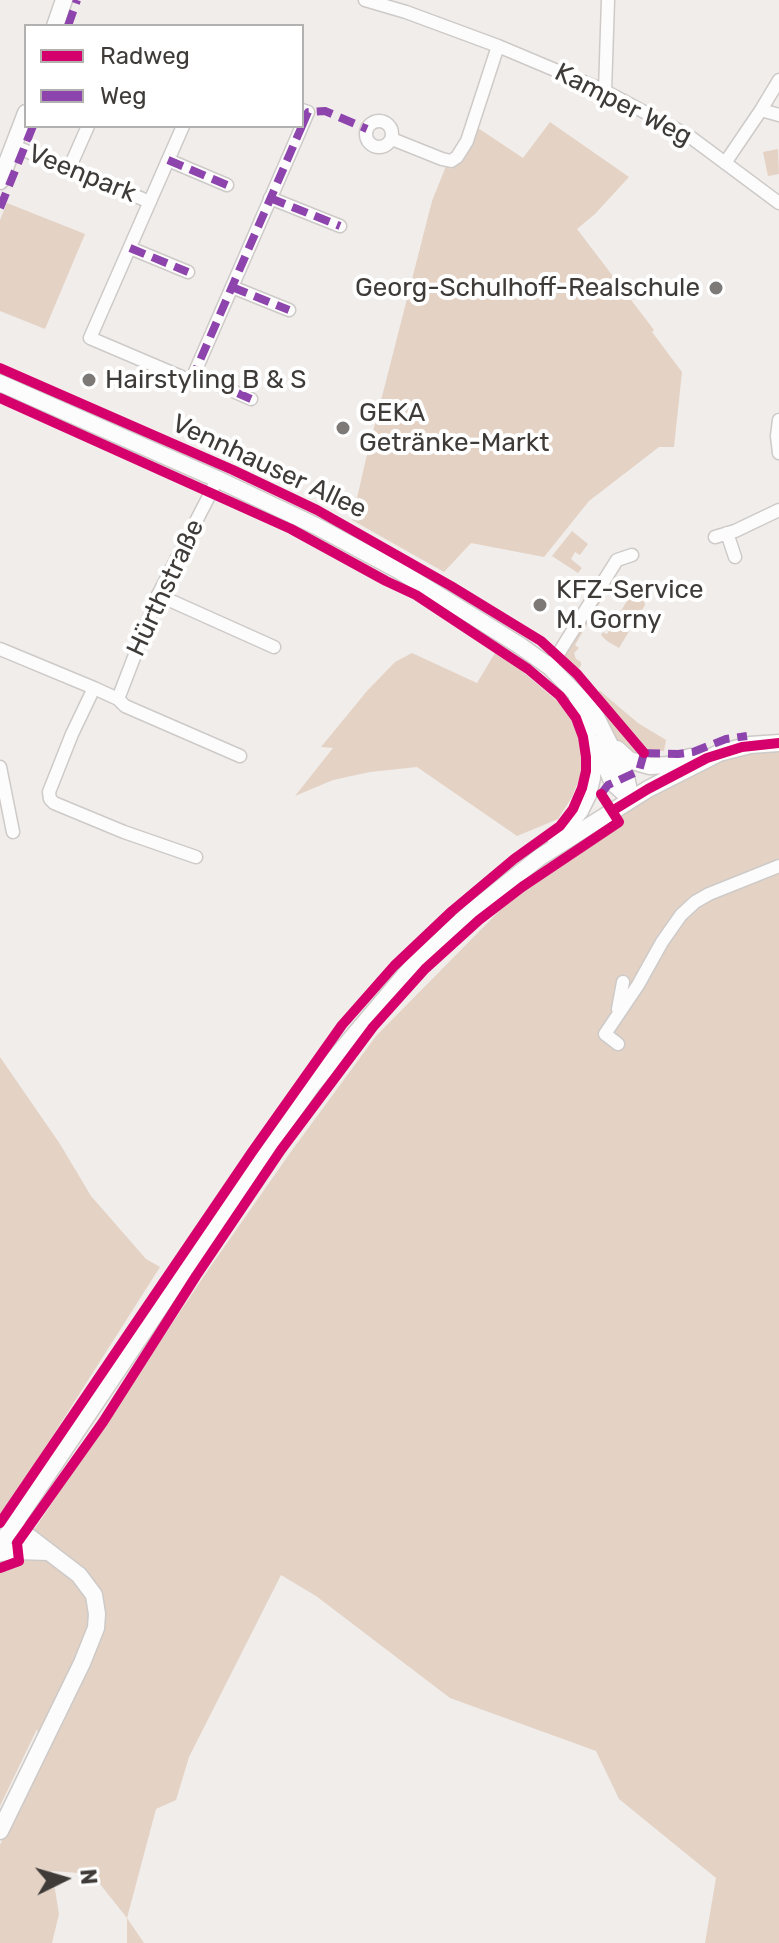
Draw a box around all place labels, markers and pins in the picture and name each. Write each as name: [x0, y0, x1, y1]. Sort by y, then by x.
place label: Georg-Schulhoff-Realschule: [355, 272, 700, 304]
marker: Georg-Schulhoff-Realschule: [707, 279, 725, 297]
place label: Hairstyling B & S: [105, 364, 306, 396]
marker: Hairstyling B & S: [80, 371, 98, 389]
place label: GEKA Getränke-Markt: [359, 397, 549, 458]
marker: GEKA Getränke-Markt: [334, 419, 352, 437]
place label: KFZ-Service M. Gorny: [556, 574, 704, 636]
marker: KFZ-Service M. Gorny: [531, 596, 549, 614]

